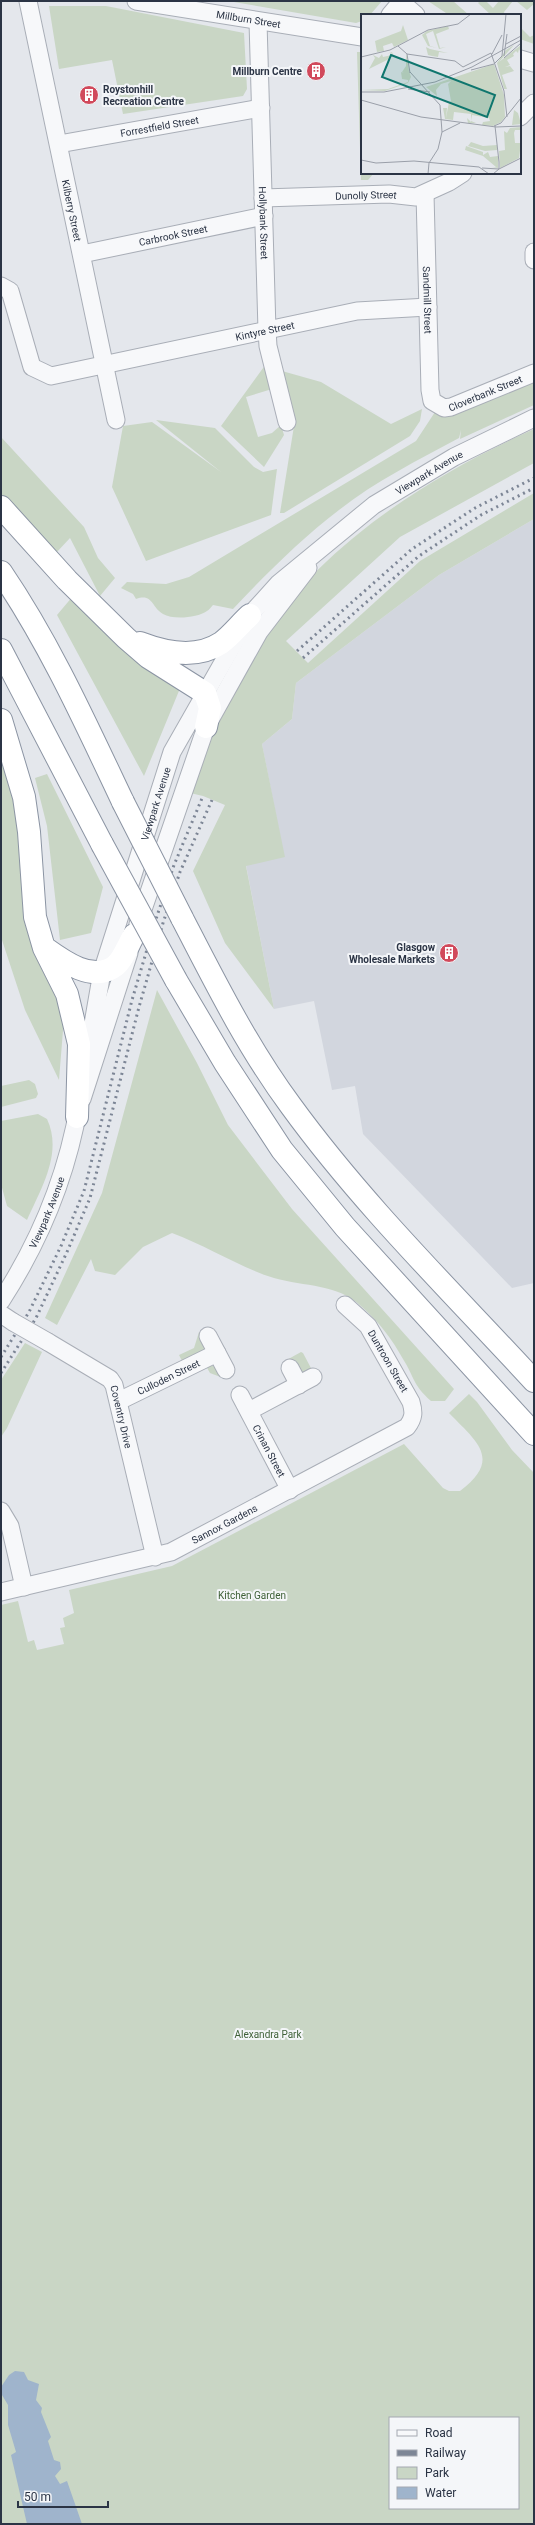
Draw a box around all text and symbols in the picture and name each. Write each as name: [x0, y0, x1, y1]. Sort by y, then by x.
street label: Millburn Street: [216, 8, 282, 29]
inset map: [361, 14, 521, 174]
building icon: Millburn Centre: [305, 60, 327, 82]
place label: Millburn Centre: [232, 66, 303, 77]
building icon: Roystonhill Recreation Centre: [78, 84, 100, 106]
place label: Roystonhill Recreation Centre: [103, 84, 185, 107]
street label: Forrestfield Street: [119, 114, 199, 138]
street label: Kilberry Street: [60, 179, 84, 242]
street label: Hollybank Street: [257, 186, 270, 260]
street label: Dunolly Street: [335, 188, 397, 201]
street label: Carbrook Street: [138, 222, 208, 247]
street label: Sandmill Street: [421, 266, 434, 334]
street label: Kintyre Street: [234, 319, 295, 342]
street label: Cloverbank Street: [447, 373, 524, 413]
street label: Viewpark Avenue: [393, 448, 464, 496]
street label: Viewpark Avenue: [139, 766, 172, 842]
place label: Glasgow Wholesale Markets: [349, 942, 436, 965]
building icon: Glasgow Wholesale Markets: [438, 942, 460, 964]
street label: Viewpark Avenue: [27, 1175, 66, 1250]
street label: Duntroon Street: [366, 1328, 410, 1394]
street label: Culloden Street: [135, 1357, 201, 1397]
street label: Coventry Drive: [109, 1384, 134, 1449]
street label: Crinan Street: [251, 1423, 288, 1479]
street label: Sannox Gardens: [190, 1502, 259, 1546]
park label: Kitchen Garden: [218, 1590, 286, 1601]
park label: Alexandra Park: [234, 2029, 302, 2040]
legend: [389, 2417, 519, 2509]
text: Road: [425, 2426, 453, 2440]
text: Railway: [425, 2446, 466, 2460]
text: Park: [425, 2466, 450, 2480]
scale bar: [18, 2483, 108, 2509]
text: Water: [425, 2486, 456, 2500]
text: 50 m: [24, 2490, 51, 2504]

